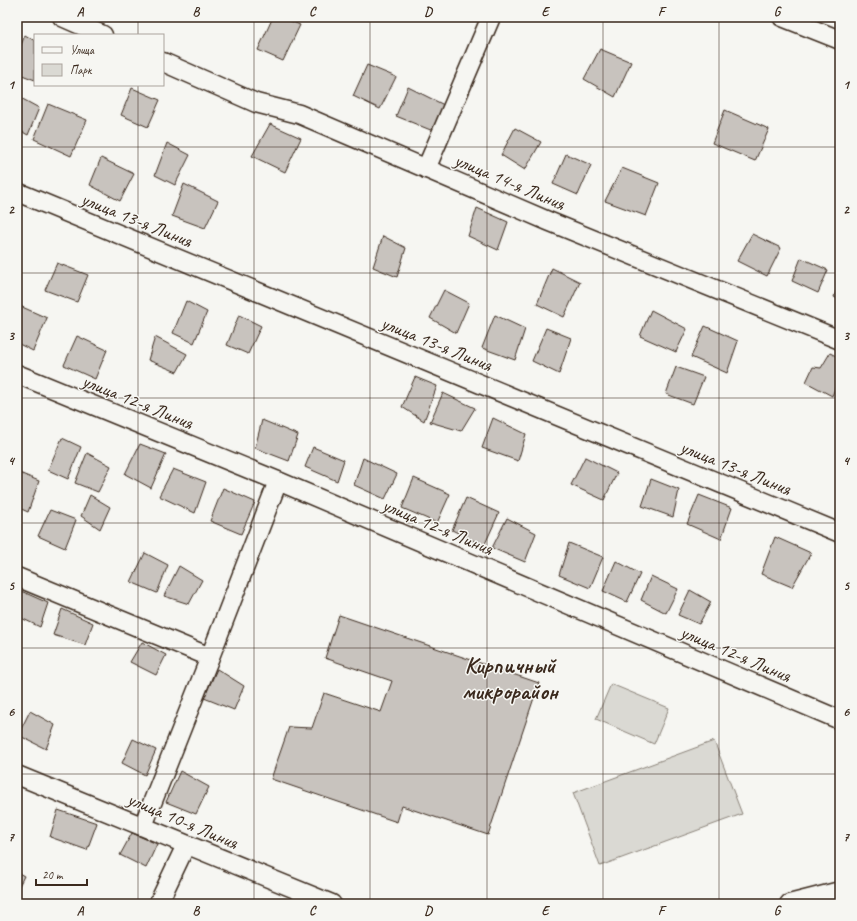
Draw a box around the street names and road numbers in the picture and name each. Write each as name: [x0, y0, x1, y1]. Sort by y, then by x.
street label: улица 14-я Линия: [450, 148, 569, 216]
street label: улица 13-я Линия: [77, 186, 197, 253]
street label: улица 13-я Линия: [377, 310, 497, 377]
street label: улица 12-я Линия: [78, 368, 198, 435]
street label: улица 13-я Линия: [676, 434, 796, 501]
street label: улица 12-я Линия: [378, 493, 497, 561]
street label: улица 12-я Линия: [676, 620, 795, 688]
street label: улица 10-я Линия: [123, 787, 242, 855]

